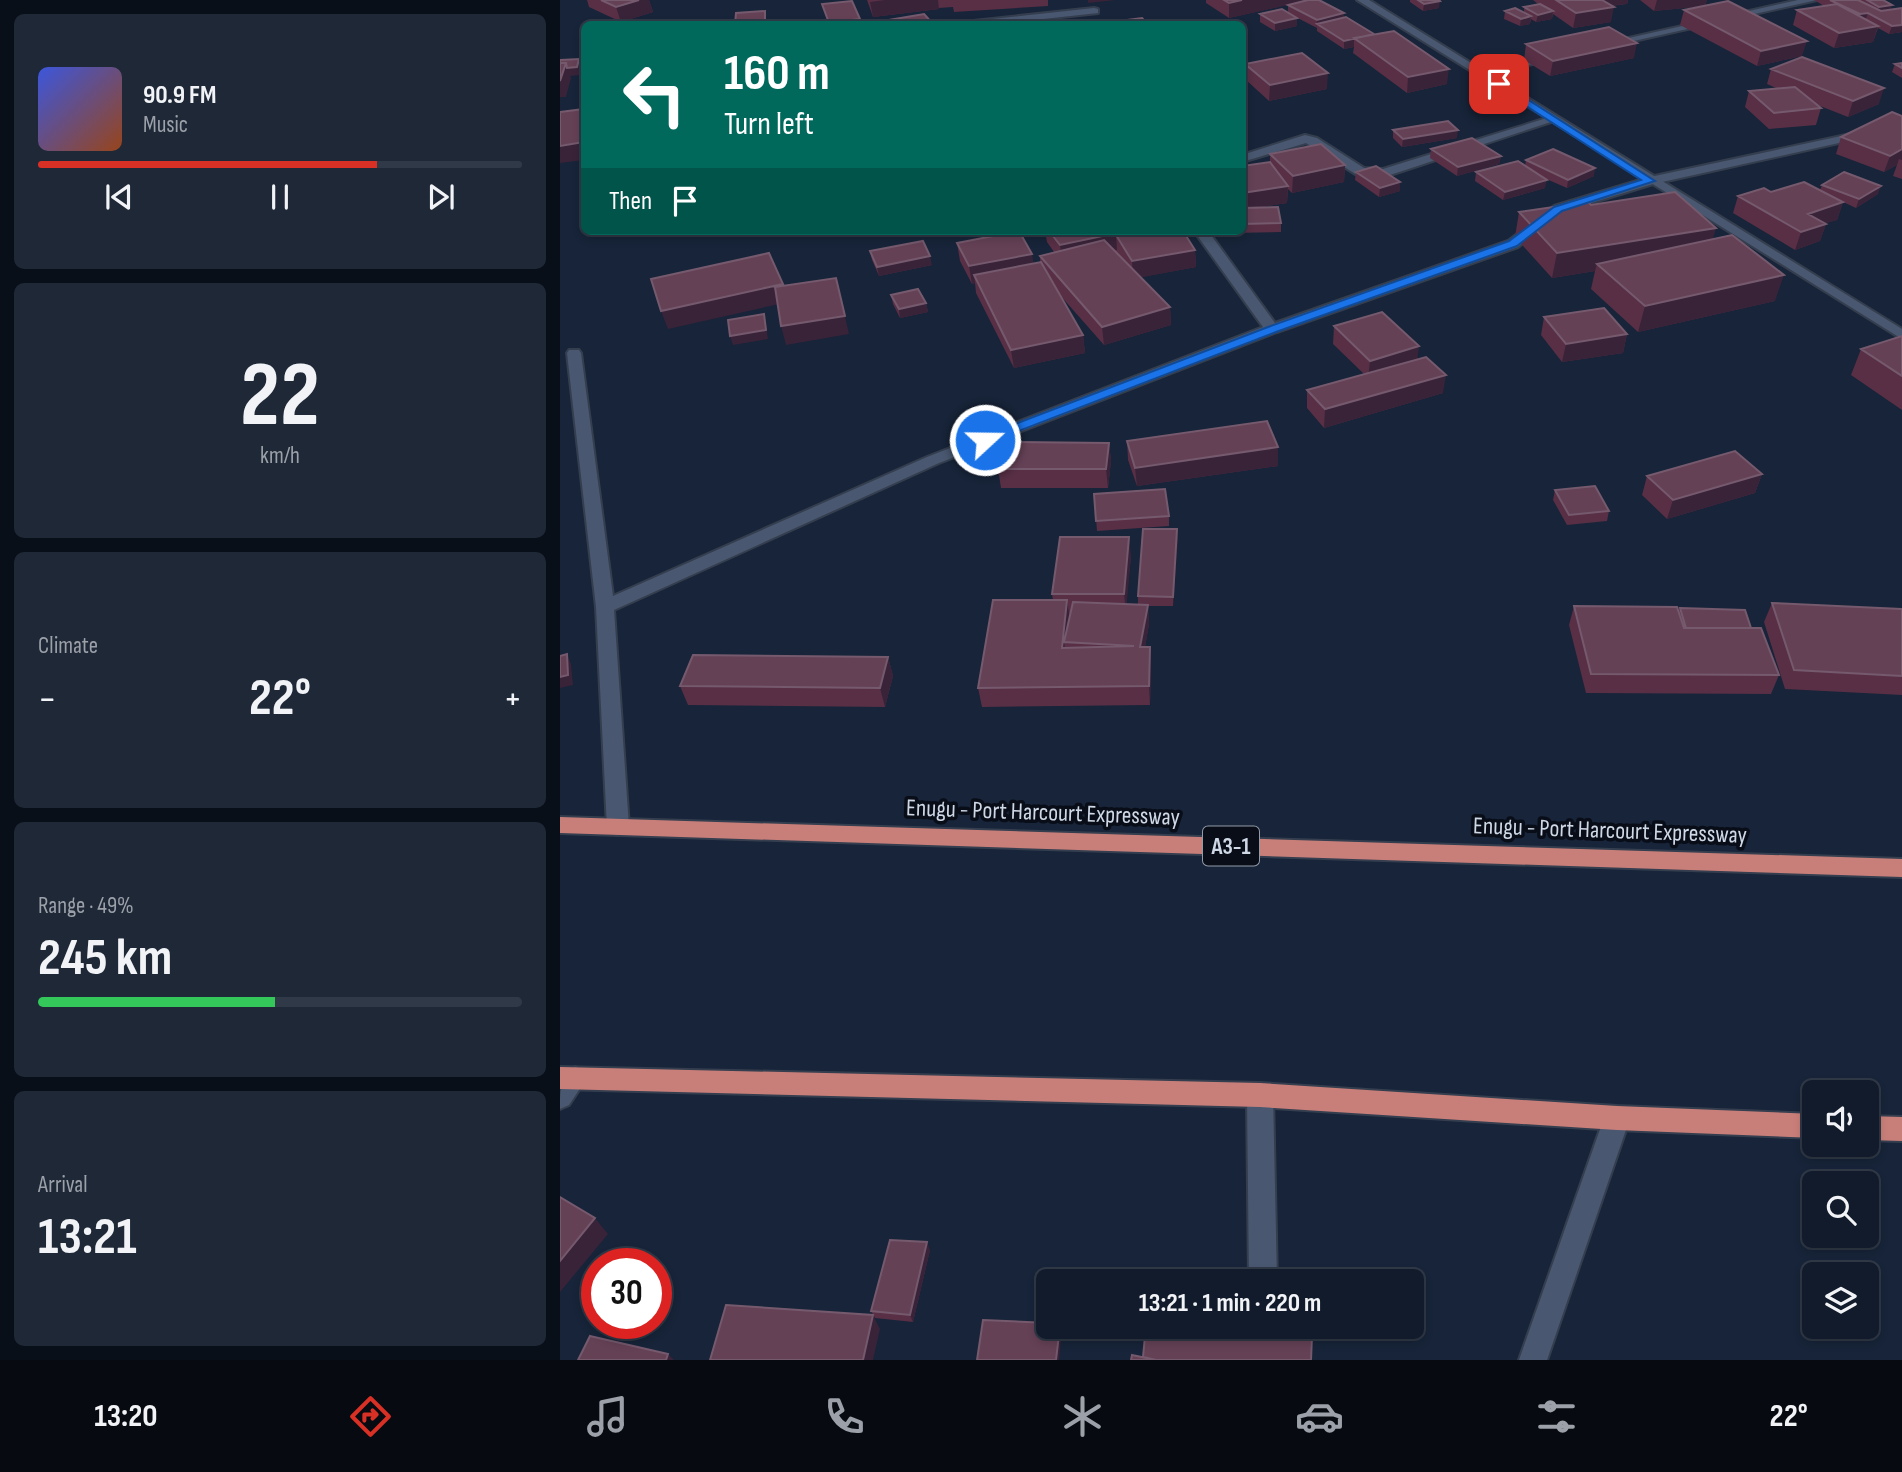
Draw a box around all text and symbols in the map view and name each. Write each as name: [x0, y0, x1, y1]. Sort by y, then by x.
text: 160 m: [724, 45, 830, 104]
icon: left: [609, 49, 700, 140]
pin: [1469, 54, 1529, 114]
icon: arrive: [1480, 65, 1518, 103]
text: 90.9 FM: [143, 80, 216, 111]
text: Turn left: [724, 105, 814, 144]
text: Music: [143, 111, 188, 139]
icon: previous: [100, 178, 138, 216]
icon: pause: [261, 178, 299, 216]
icon: next: [422, 178, 460, 216]
icon: arrive: [666, 182, 704, 220]
text: Then: [609, 186, 652, 217]
text: 22: [240, 342, 320, 451]
position arrow: [948, 403, 1022, 477]
text: km/h: [260, 442, 300, 470]
text: Climate: [38, 632, 98, 660]
text: 22°: [249, 667, 311, 730]
text: −: [38, 677, 57, 722]
text: +: [503, 677, 522, 722]
street label: Enugu - Port Harcourt Expressway: [906, 793, 1180, 832]
street label: Enugu - Port Harcourt Expressway: [1473, 811, 1747, 850]
road number: A3-1: [1203, 826, 1259, 866]
text: Range · 49%: [38, 892, 134, 920]
text: 245 km: [38, 927, 172, 990]
map controls: [1802, 1080, 1879, 1339]
button: sound: [1802, 1080, 1879, 1157]
text: Arrival: [38, 1171, 87, 1199]
button: search: [1802, 1171, 1879, 1248]
text: 13:21: [38, 1206, 137, 1269]
speed limit sign: 30: [581, 1248, 672, 1339]
button: layers: [1802, 1262, 1879, 1339]
text: 13:21 · 1 min · 220 m: [1139, 1288, 1321, 1319]
icon: directions: [346, 1392, 395, 1441]
icon: music: [583, 1392, 632, 1441]
icon: phone: [820, 1392, 869, 1441]
icon: climate: [1058, 1392, 1107, 1441]
icon: car: [1295, 1392, 1344, 1441]
icon: filters: [1532, 1392, 1581, 1441]
text: 13:20: [94, 1397, 157, 1436]
text: 22°: [1770, 1397, 1808, 1436]

